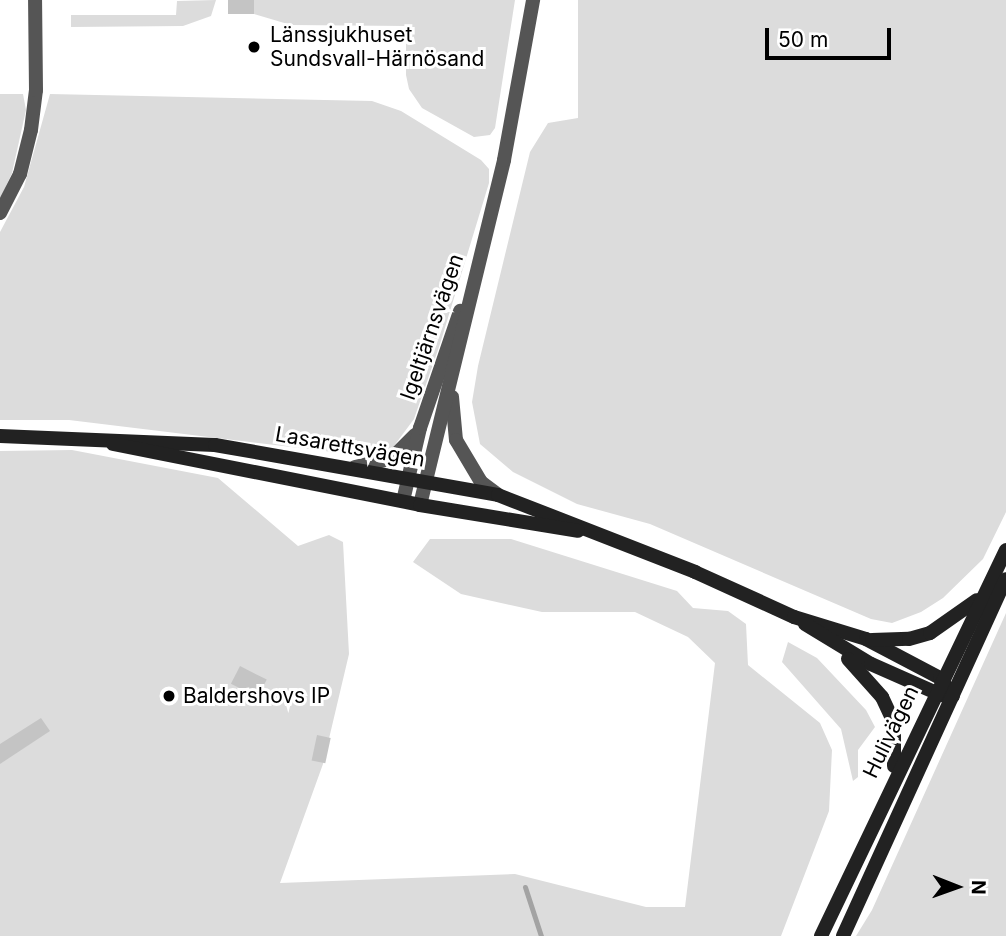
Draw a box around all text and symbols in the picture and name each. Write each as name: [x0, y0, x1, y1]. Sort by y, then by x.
scale bar: [768, 14, 894, 58]
place label: Länssjukhuset Sundsvall-Härnösand: [270, 22, 484, 72]
text: 50 m: [778, 27, 828, 52]
marker: Länssjukhuset Sundsvall-Härnösand: [244, 37, 264, 57]
street label: Igeltjärnsvägen: [395, 251, 469, 403]
street label: Lasarettsvägen: [273, 421, 427, 473]
street label: Hulivägen: [858, 682, 924, 782]
place label: Baldershovs IP: [183, 683, 330, 709]
marker: Baldershovs IP: [161, 688, 177, 704]
north arrow: [922, 852, 992, 922]
text: N: [967, 880, 990, 895]

